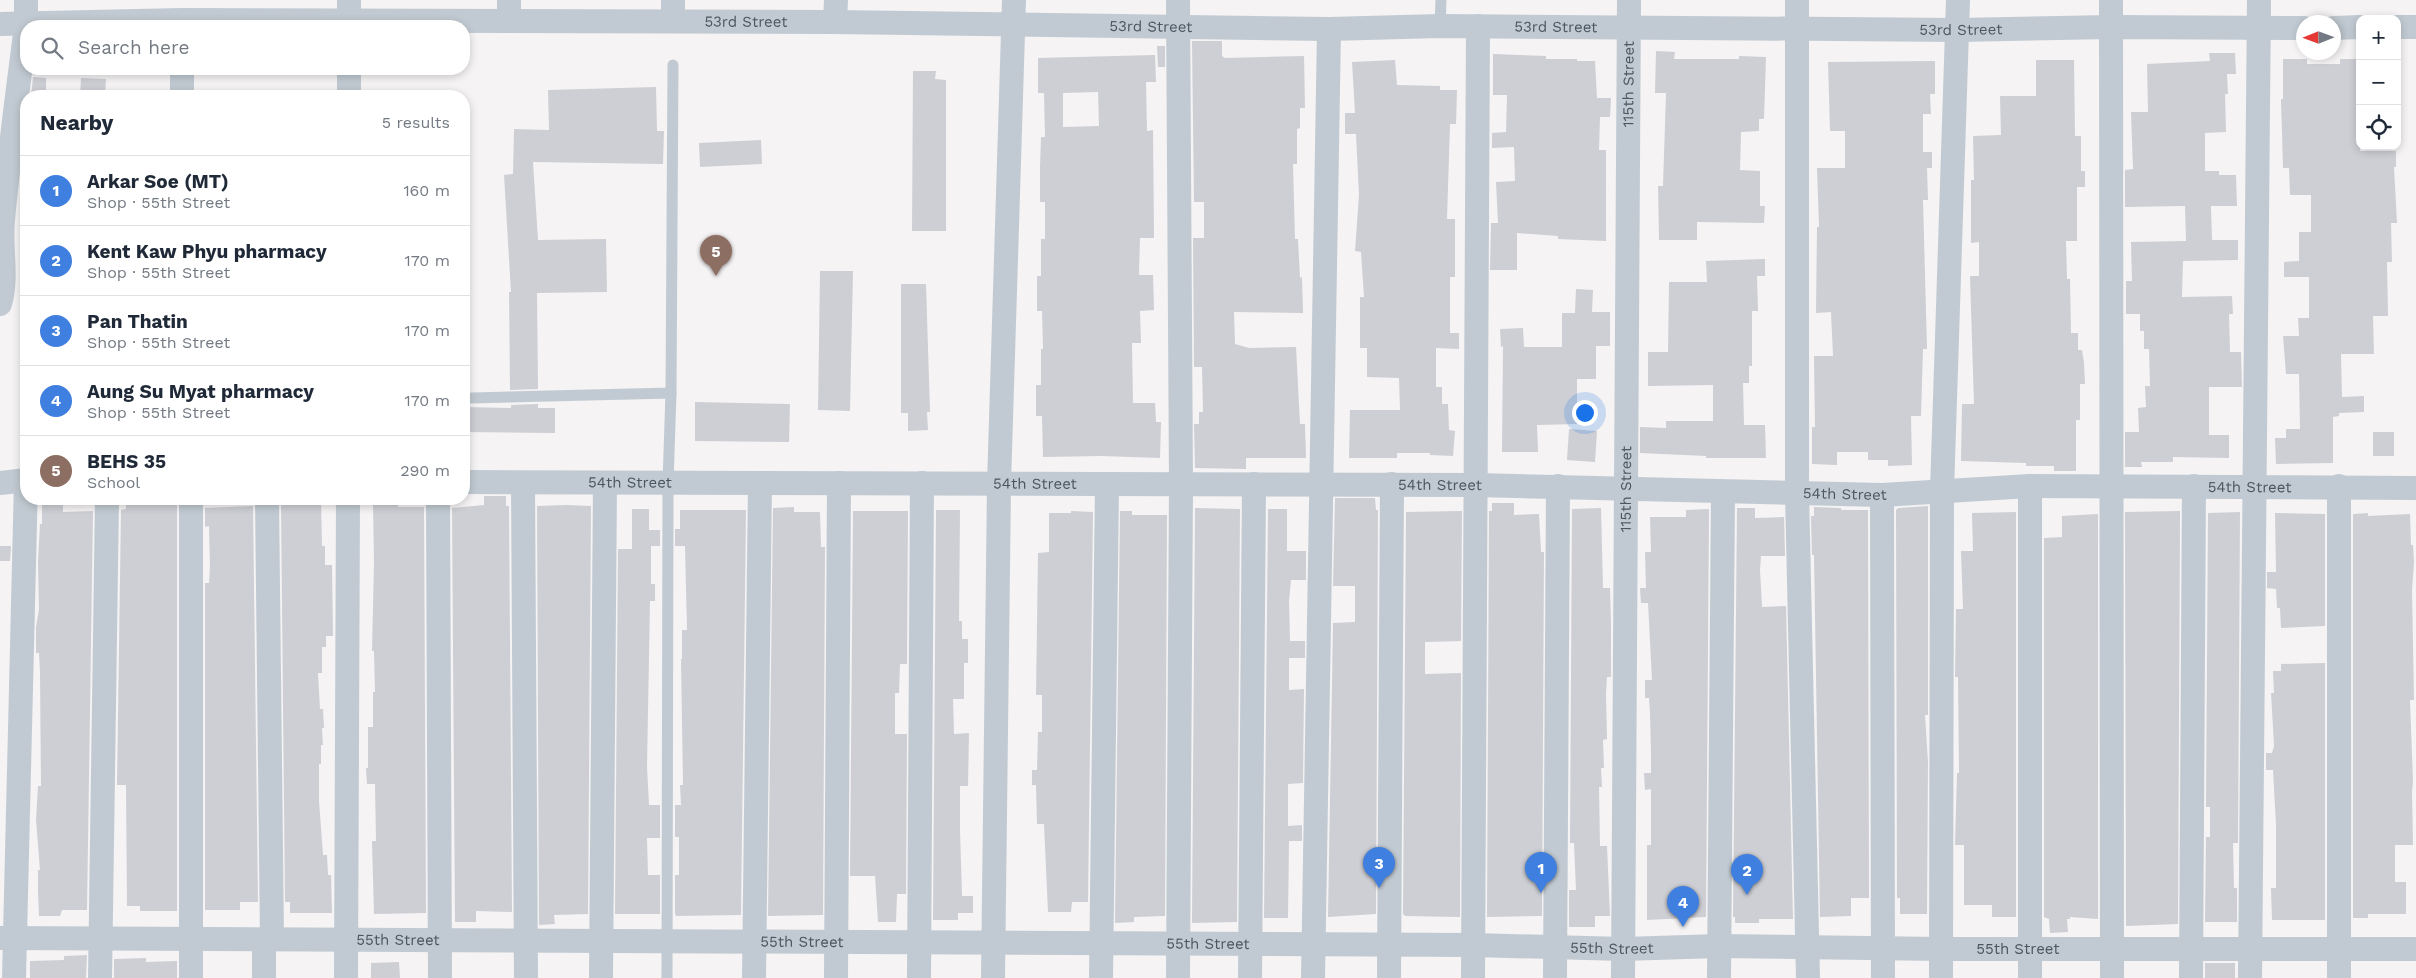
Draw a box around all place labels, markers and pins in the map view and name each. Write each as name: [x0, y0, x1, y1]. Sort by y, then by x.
pin: 5: [700, 235, 732, 276]
pin: 3: [1363, 847, 1395, 888]
pin: 1: [1525, 852, 1557, 893]
pin: 2: [1731, 854, 1763, 895]
pin: 4: [1667, 886, 1699, 927]

